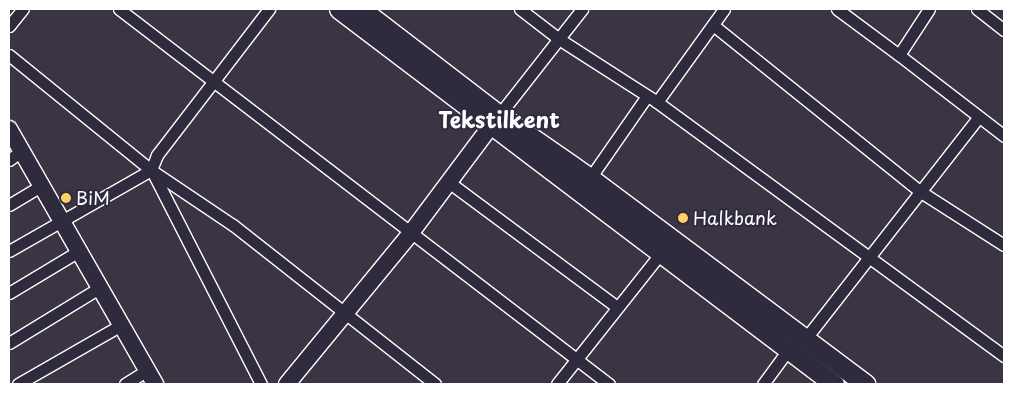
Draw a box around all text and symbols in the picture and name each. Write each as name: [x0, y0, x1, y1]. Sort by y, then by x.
district label: Tekstilkent: [438, 106, 560, 132]
place label: BiM: [76, 187, 110, 209]
marker: BiM: [60, 192, 72, 204]
place label: Halkbank: [693, 207, 777, 229]
marker: Halkbank: [677, 212, 689, 224]

